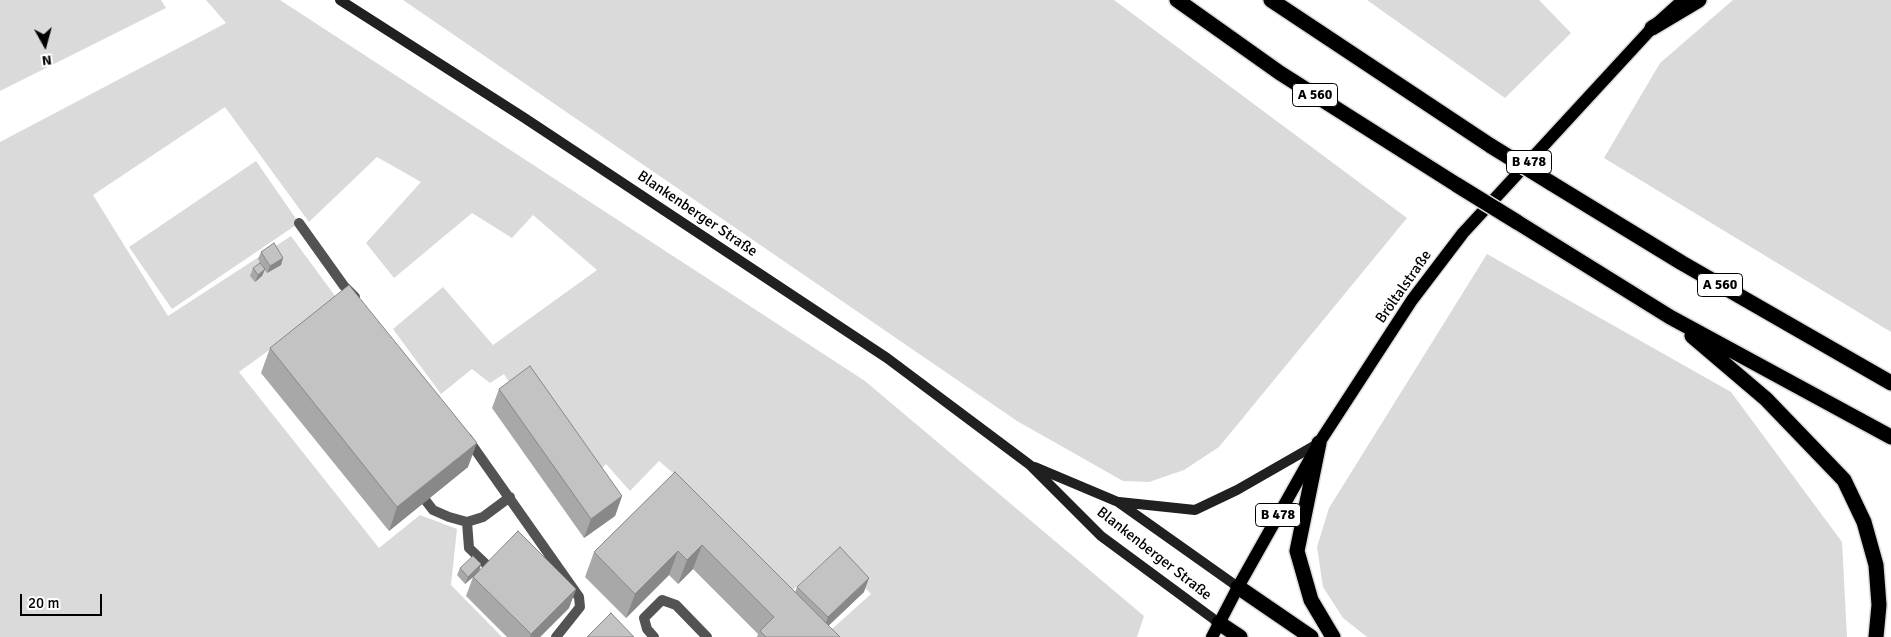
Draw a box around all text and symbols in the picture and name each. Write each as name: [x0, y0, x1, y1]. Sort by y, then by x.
north arrow: [20, 20, 70, 70]
text: N: [41, 51, 53, 69]
road number: A 560: [1292, 84, 1338, 106]
road number: B 478: [1506, 150, 1552, 173]
street label: Blankenberger Straße: [634, 167, 760, 261]
street label: Bröltalstraße: [1372, 247, 1436, 327]
road number: A 560: [1698, 274, 1742, 296]
street label: Blankenberger Straße: [1093, 504, 1215, 604]
road number: B 478: [1256, 504, 1300, 526]
scale bar: [22, 584, 105, 616]
text: 20 m: [28, 594, 59, 612]

